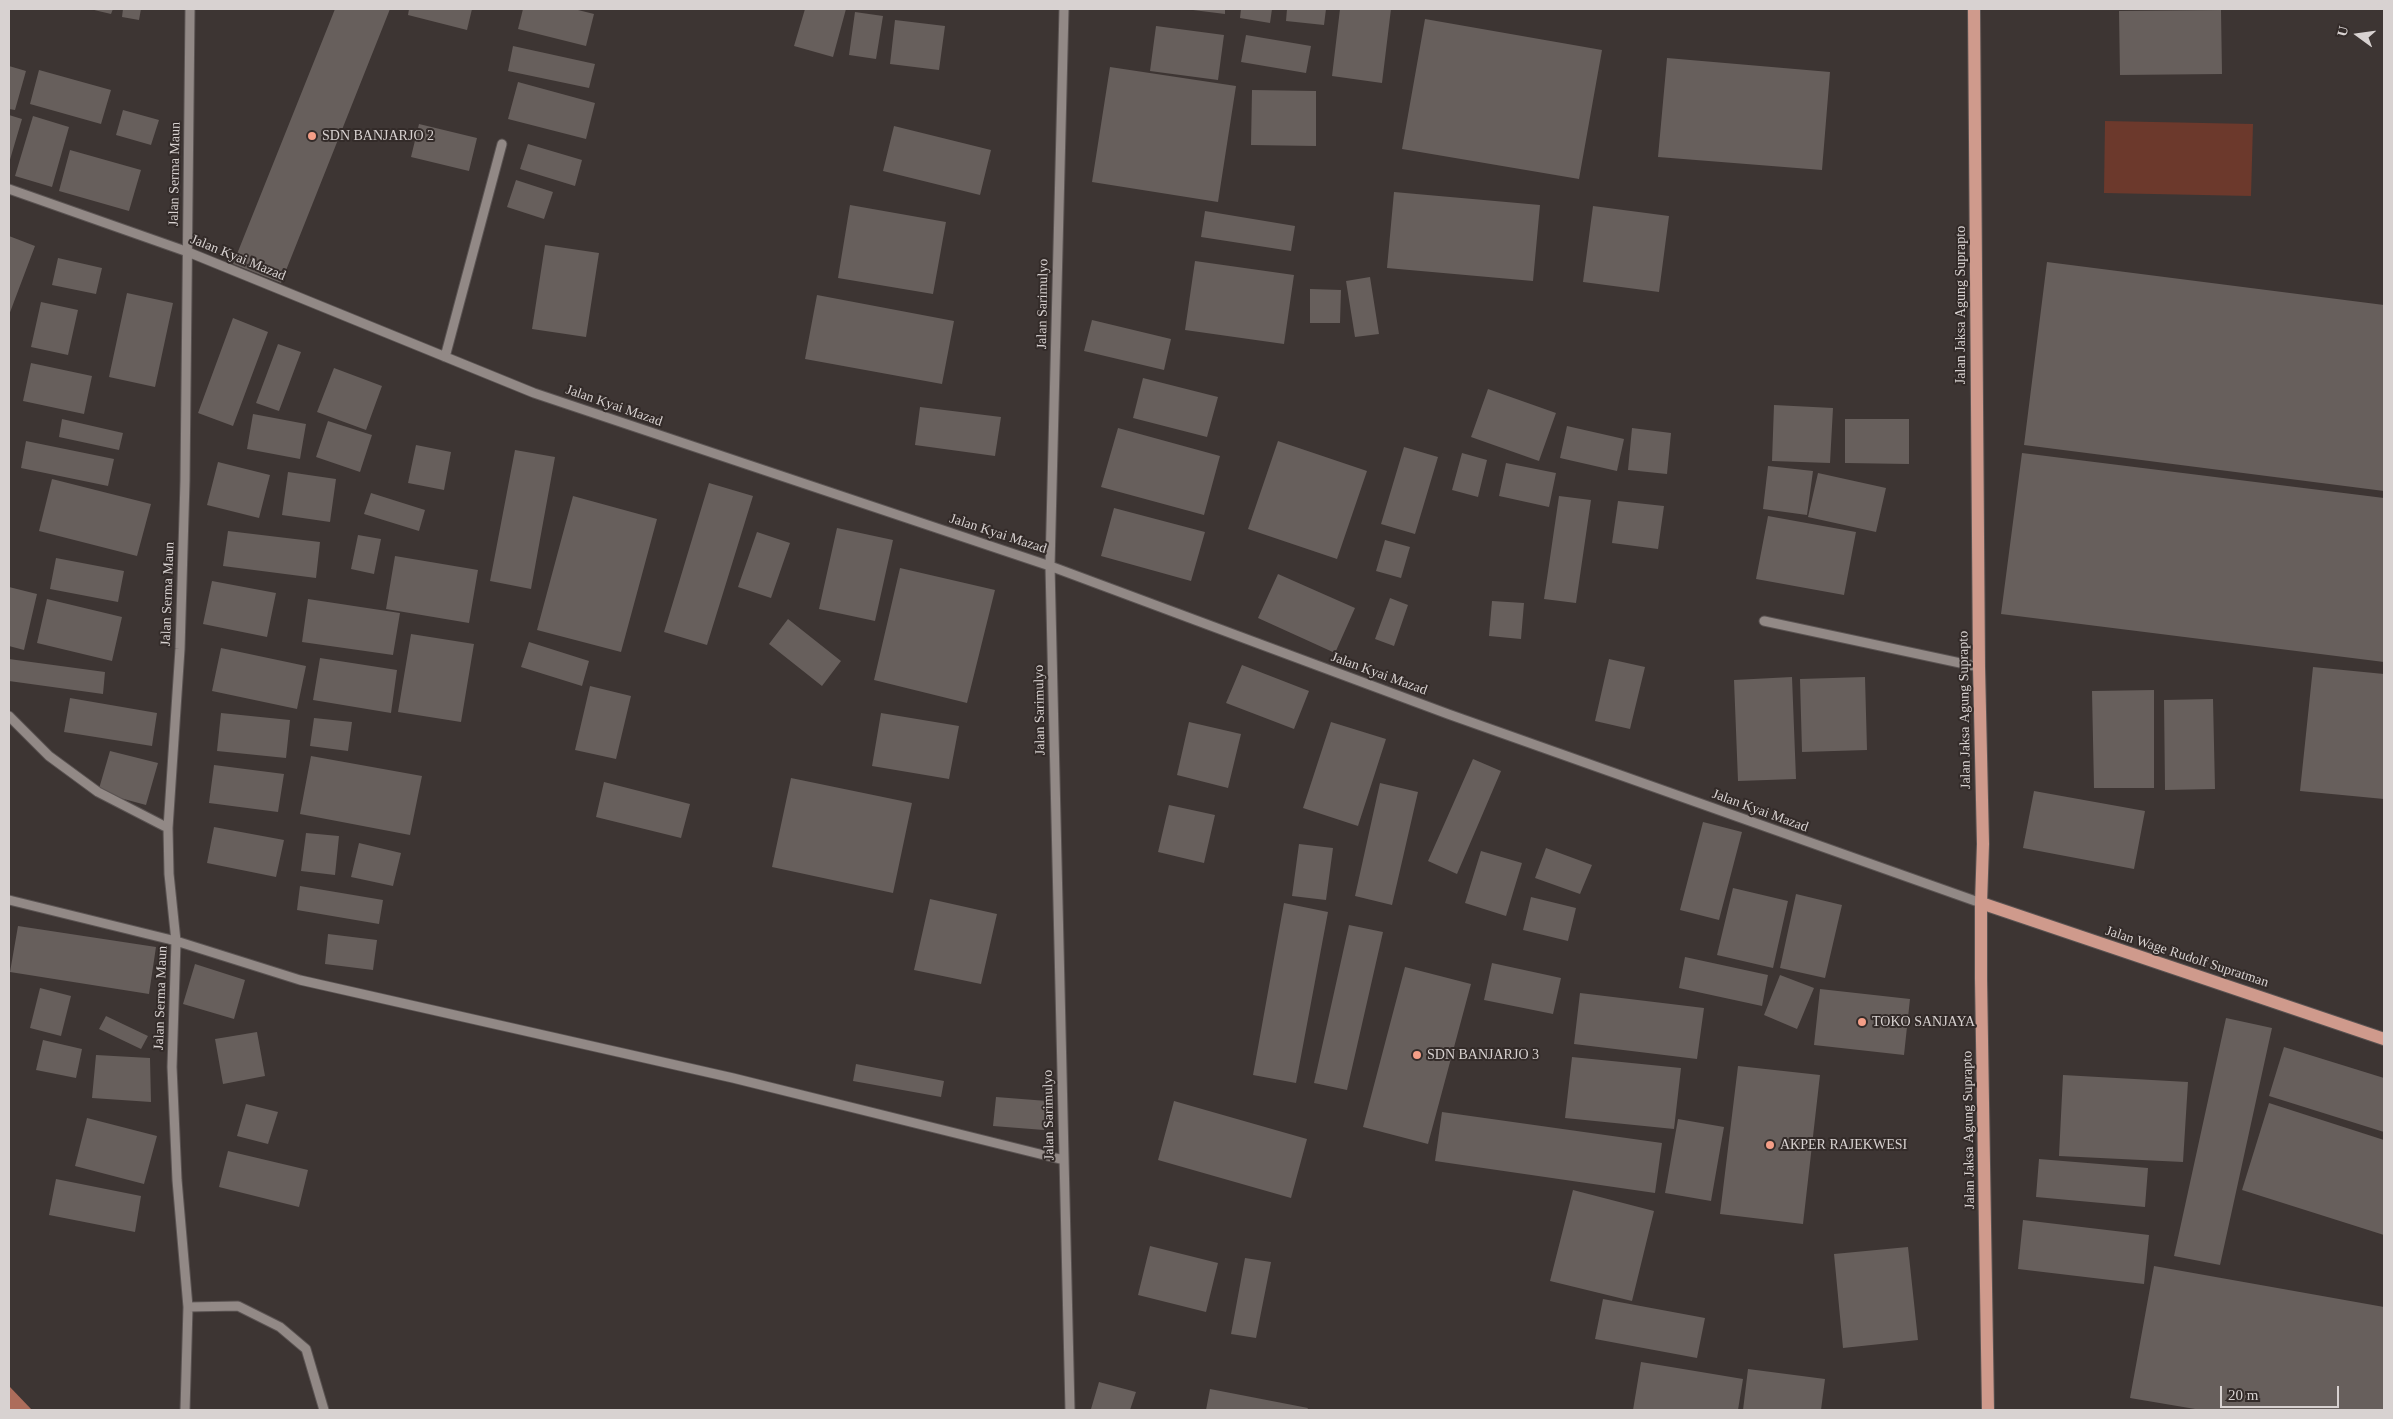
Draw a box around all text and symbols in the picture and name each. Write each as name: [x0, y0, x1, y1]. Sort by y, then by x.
north arrow: [2333, 10, 2383, 60]
text: U: [2334, 25, 2351, 38]
street label: Jalan Serma Maun: [166, 122, 184, 226]
place label: SDN BANJARJO 2: [322, 128, 434, 144]
marker: SDN BANJARJO 2: [306, 130, 318, 142]
street label: Jalan Jaksa Agung Suprapto: [1953, 226, 1969, 384]
street label: Jalan Kyai Mazad: [188, 231, 288, 285]
street label: Jalan Sarimulyo: [1034, 259, 1052, 349]
street label: Jalan Kyai Mazad: [563, 382, 665, 430]
street label: Jalan Kyai Mazad: [947, 510, 1049, 558]
street label: Jalan Serma Maun: [158, 542, 178, 646]
street label: Jalan Jaksa Agung Suprapto: [1955, 631, 1975, 789]
street label: Jalan Kyai Mazad: [1329, 649, 1429, 699]
street label: Jalan Sarimulyo: [1031, 665, 1049, 755]
street label: Jalan Kyai Mazad: [1710, 786, 1810, 836]
street label: Jalan Wage Rudolf Supratman: [2103, 923, 2271, 991]
street label: Jalan Serma Maun: [151, 946, 171, 1050]
place label: TOKO SANJAYA: [1872, 1014, 1975, 1030]
marker: TOKO SANJAYA: [1856, 1016, 1868, 1028]
place label: SDN BANJARJO 3: [1427, 1047, 1539, 1063]
marker: SDN BANJARJO 3: [1411, 1049, 1423, 1061]
street label: Jalan Jaksa Agung Suprapto: [1959, 1051, 1979, 1209]
street label: Jalan Sarimulyo: [1040, 1070, 1058, 1160]
place label: AKPER RAJEKWESI: [1780, 1137, 1907, 1153]
marker: AKPER RAJEKWESI: [1764, 1139, 1776, 1151]
scale bar: [2223, 1376, 2342, 1408]
text: 20 m: [2228, 1387, 2258, 1403]

